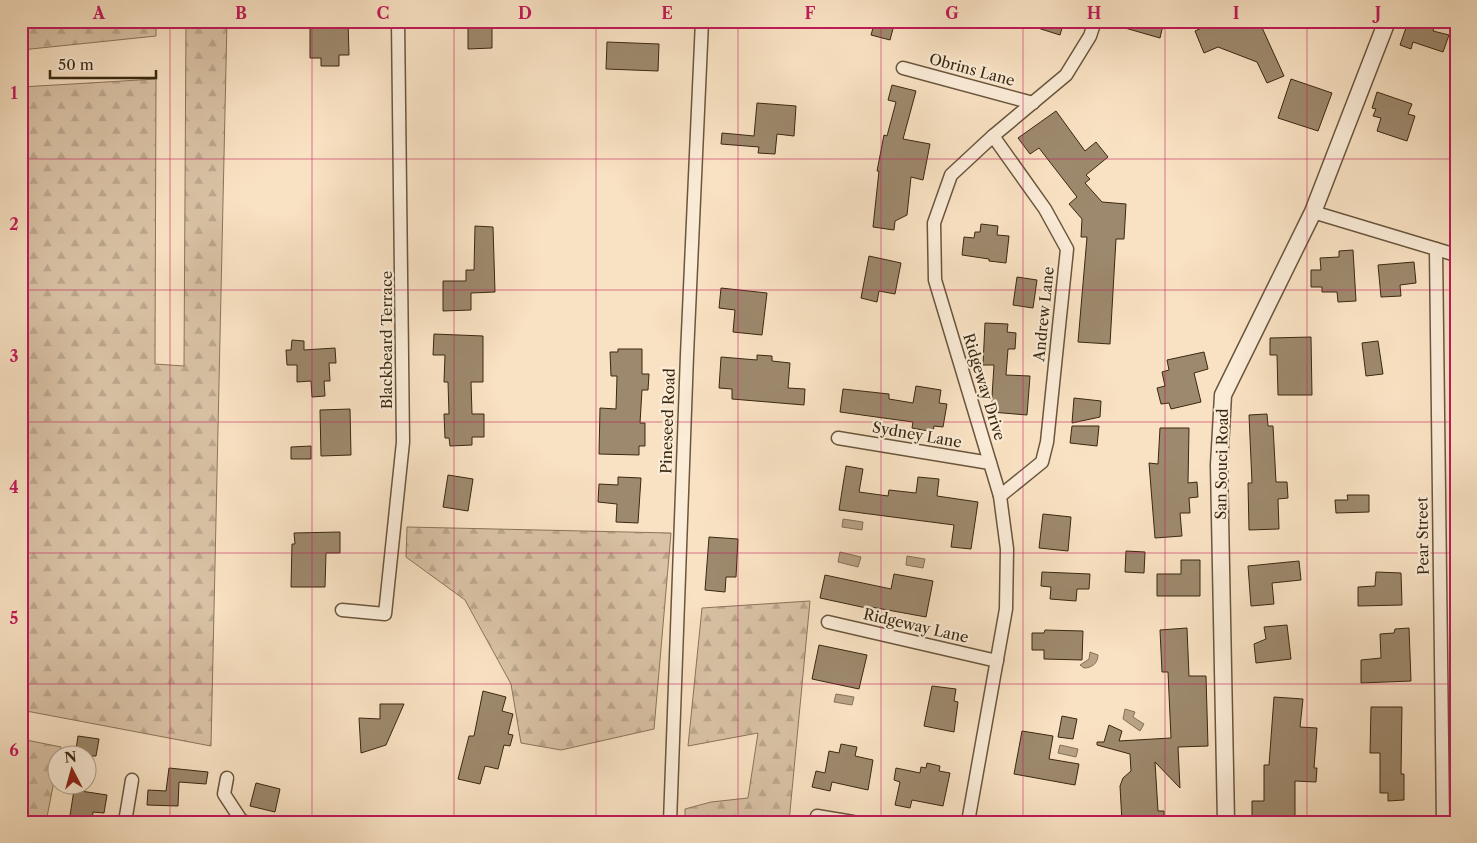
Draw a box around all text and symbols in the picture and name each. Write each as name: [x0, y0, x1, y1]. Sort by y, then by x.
text: A: [92, 3, 106, 23]
text: B: [235, 3, 247, 23]
text: C: [377, 3, 389, 23]
text: D: [518, 3, 532, 23]
text: E: [661, 3, 673, 23]
text: F: [805, 3, 816, 23]
text: G: [945, 3, 959, 23]
text: H: [1087, 3, 1101, 23]
text: I: [1233, 3, 1240, 23]
text: J: [1372, 3, 1381, 23]
scale bar: [50, 48, 156, 80]
street label: Obrins Lane: [927, 49, 1017, 90]
text: 50 m: [58, 55, 94, 74]
text: 1: [10, 83, 18, 103]
text: 2: [9, 214, 19, 234]
street label: Andrew Lane: [1029, 266, 1058, 363]
street label: Blackbeard Terrace: [377, 271, 396, 409]
street label: Ridgeway Drive: [959, 331, 1010, 443]
text: 3: [9, 346, 19, 366]
street label: Pineseed Road: [656, 368, 679, 474]
street label: San Souci Road: [1211, 408, 1232, 520]
street label: Sydney Lane: [871, 417, 963, 452]
text: 4: [9, 477, 19, 497]
street label: Pear Street: [1412, 496, 1433, 575]
street label: Ridgeway Lane: [862, 604, 971, 647]
text: 5: [10, 608, 19, 628]
text: 6: [9, 740, 19, 760]
north arrow: [48, 746, 98, 796]
text: N: [64, 747, 78, 767]

